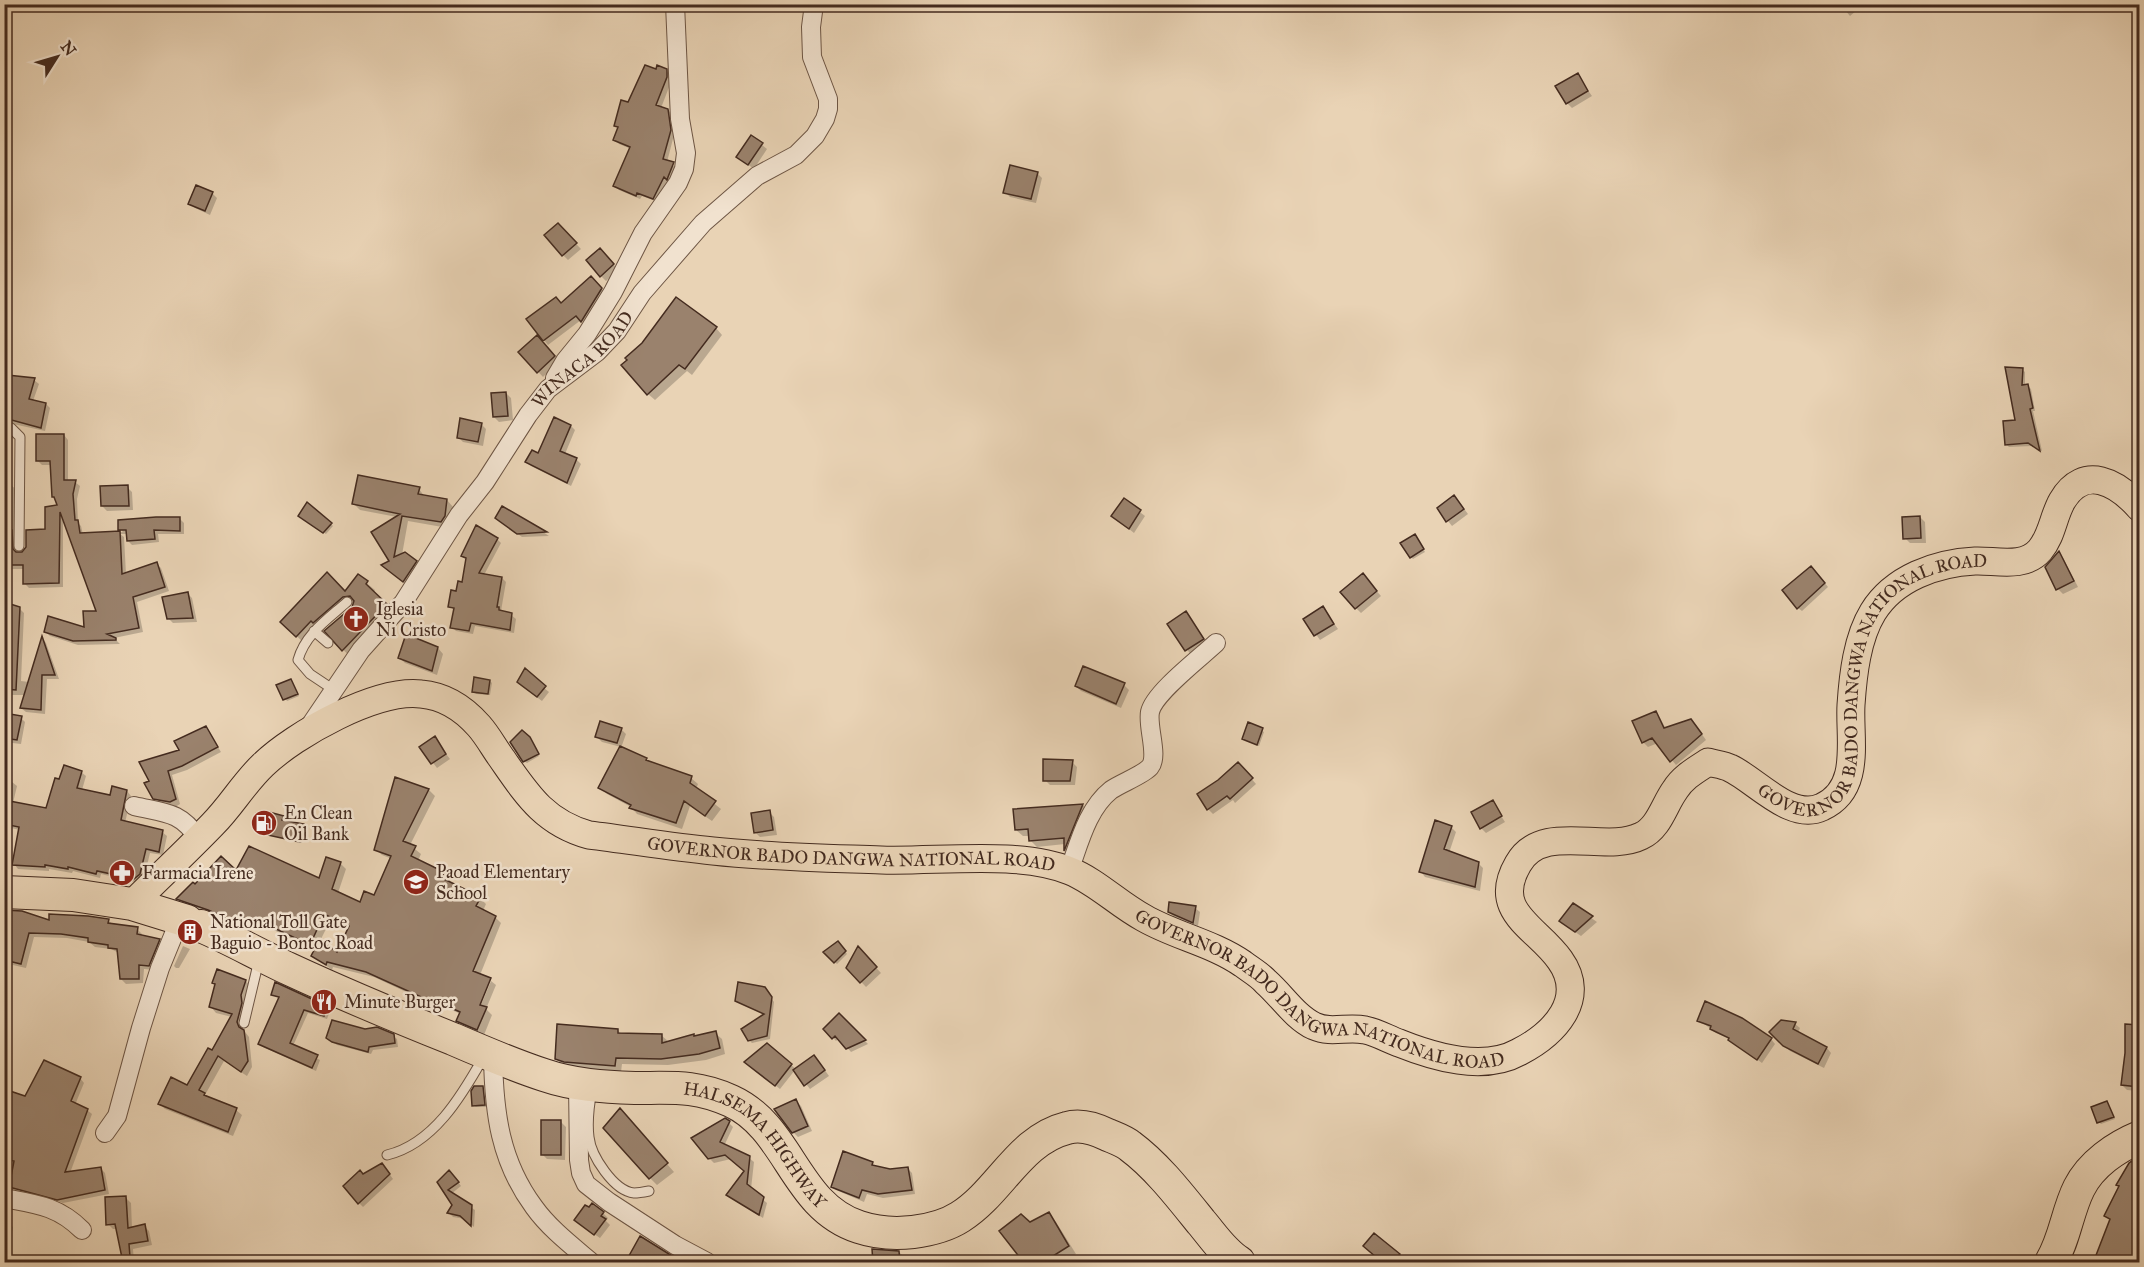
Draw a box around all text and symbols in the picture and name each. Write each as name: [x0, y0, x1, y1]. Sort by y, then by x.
north arrow: [27, 27, 87, 87]
text: N: [57, 37, 81, 60]
street label: WINACA ROAD: [527, 307, 638, 412]
street label: GOVERNOR BADO DANGWA NATIONAL ROAD: [1753, 550, 1987, 822]
place label: Iglesia Ni Cristo: [376, 598, 446, 641]
church icon: Iglesia Ni Cristo: [341, 604, 371, 634]
place label: En Clean Oil Bank: [284, 802, 353, 845]
fuel station icon: En Clean Oil Bank: [249, 808, 279, 838]
street label: GOVERNOR BADO DANGWA NATIONAL ROAD: [646, 832, 1057, 877]
pharmacy icon: Farmacia Irene: [107, 858, 137, 888]
place label: Paoad Elementary School: [436, 861, 570, 904]
place label: Farmacia Irene: [142, 862, 254, 884]
school or university icon: Paoad Elementary School: [401, 867, 431, 897]
street label: GOVERNOR BADO DANGWA NATIONAL ROAD: [1131, 904, 1506, 1073]
place label: National Toll Gate Baguio - Bontoc Road: [210, 911, 373, 955]
building icon: National Toll Gate Baguio - Bontoc Road: [175, 917, 205, 947]
restaurant icon: Minute Burger: [309, 987, 339, 1017]
place label: Minute Burger: [344, 991, 456, 1014]
street label: HALSEMA HIGHWAY: [682, 1077, 831, 1213]

